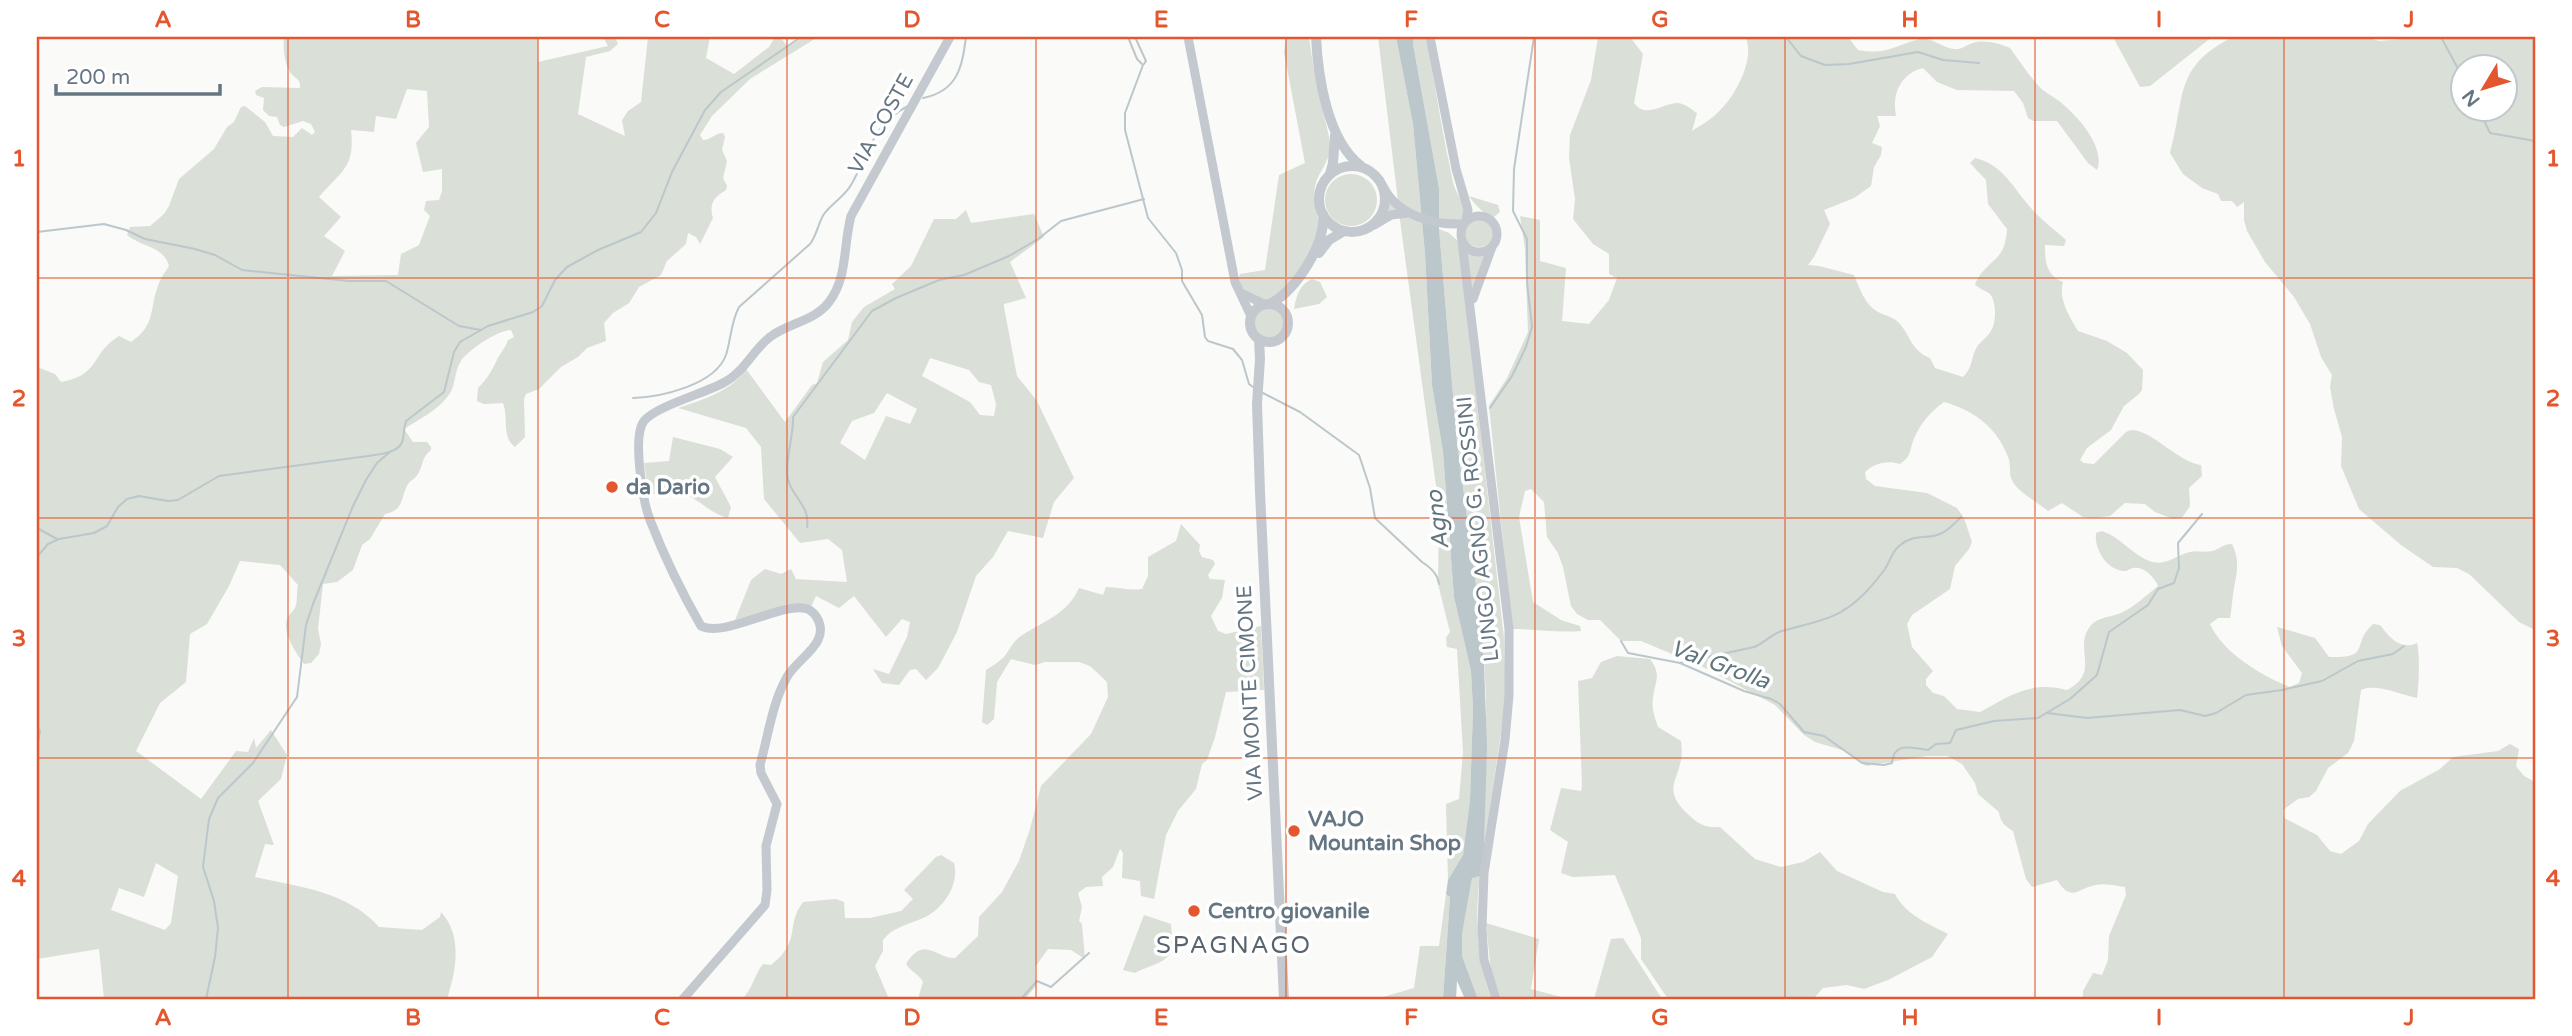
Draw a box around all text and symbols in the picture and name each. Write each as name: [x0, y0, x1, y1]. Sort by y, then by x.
text: A: [154, 6, 172, 34]
text: B: [405, 6, 421, 34]
text: C: [654, 6, 670, 34]
text: D: [903, 6, 921, 34]
text: E: [1154, 6, 1168, 34]
text: F: [1404, 6, 1418, 34]
text: G: [1651, 6, 1669, 34]
text: H: [1901, 6, 1919, 34]
text: I: [2156, 6, 2162, 34]
text: J: [2403, 6, 2414, 34]
scale bar: [56, 52, 220, 96]
north arrow: [2450, 52, 2520, 122]
text: 200 m: [66, 65, 130, 90]
street label: VIA COSTE: [843, 69, 919, 179]
text: N: [2458, 85, 2485, 111]
text: 1: [12, 145, 26, 173]
text: 1: [2546, 145, 2560, 173]
text: 2: [12, 385, 26, 413]
text: 2: [2546, 385, 2560, 413]
street label: LUNGO AGNO G. ROSSINI: [1452, 395, 1504, 663]
place label: da Dario: [626, 475, 710, 500]
marker: da Dario: [604, 479, 620, 495]
water label: Agno: [1420, 488, 1456, 551]
street label: VIA MONTE CIMONE: [1232, 585, 1268, 801]
text: 3: [12, 625, 26, 653]
text: 3: [2546, 625, 2560, 653]
water label: Val Grolla: [1667, 634, 1774, 696]
place label: VAJO Mountain Shop: [1308, 807, 1461, 856]
marker: VAJO Mountain Shop: [1286, 823, 1302, 839]
text: 4: [12, 865, 27, 893]
text: 4: [2546, 865, 2561, 893]
place label: Centro giovanile: [1208, 899, 1370, 924]
marker: Centro giovanile: [1186, 903, 1202, 919]
district label: SPAGNAGO: [1156, 931, 1312, 960]
text: A: [154, 1004, 172, 1032]
text: B: [405, 1004, 421, 1032]
text: C: [654, 1004, 670, 1032]
text: D: [903, 1004, 921, 1032]
text: E: [1154, 1004, 1168, 1032]
text: F: [1404, 1004, 1418, 1032]
text: G: [1651, 1004, 1669, 1032]
text: H: [1901, 1004, 1919, 1032]
text: I: [2156, 1004, 2162, 1032]
text: J: [2403, 1004, 2414, 1032]

